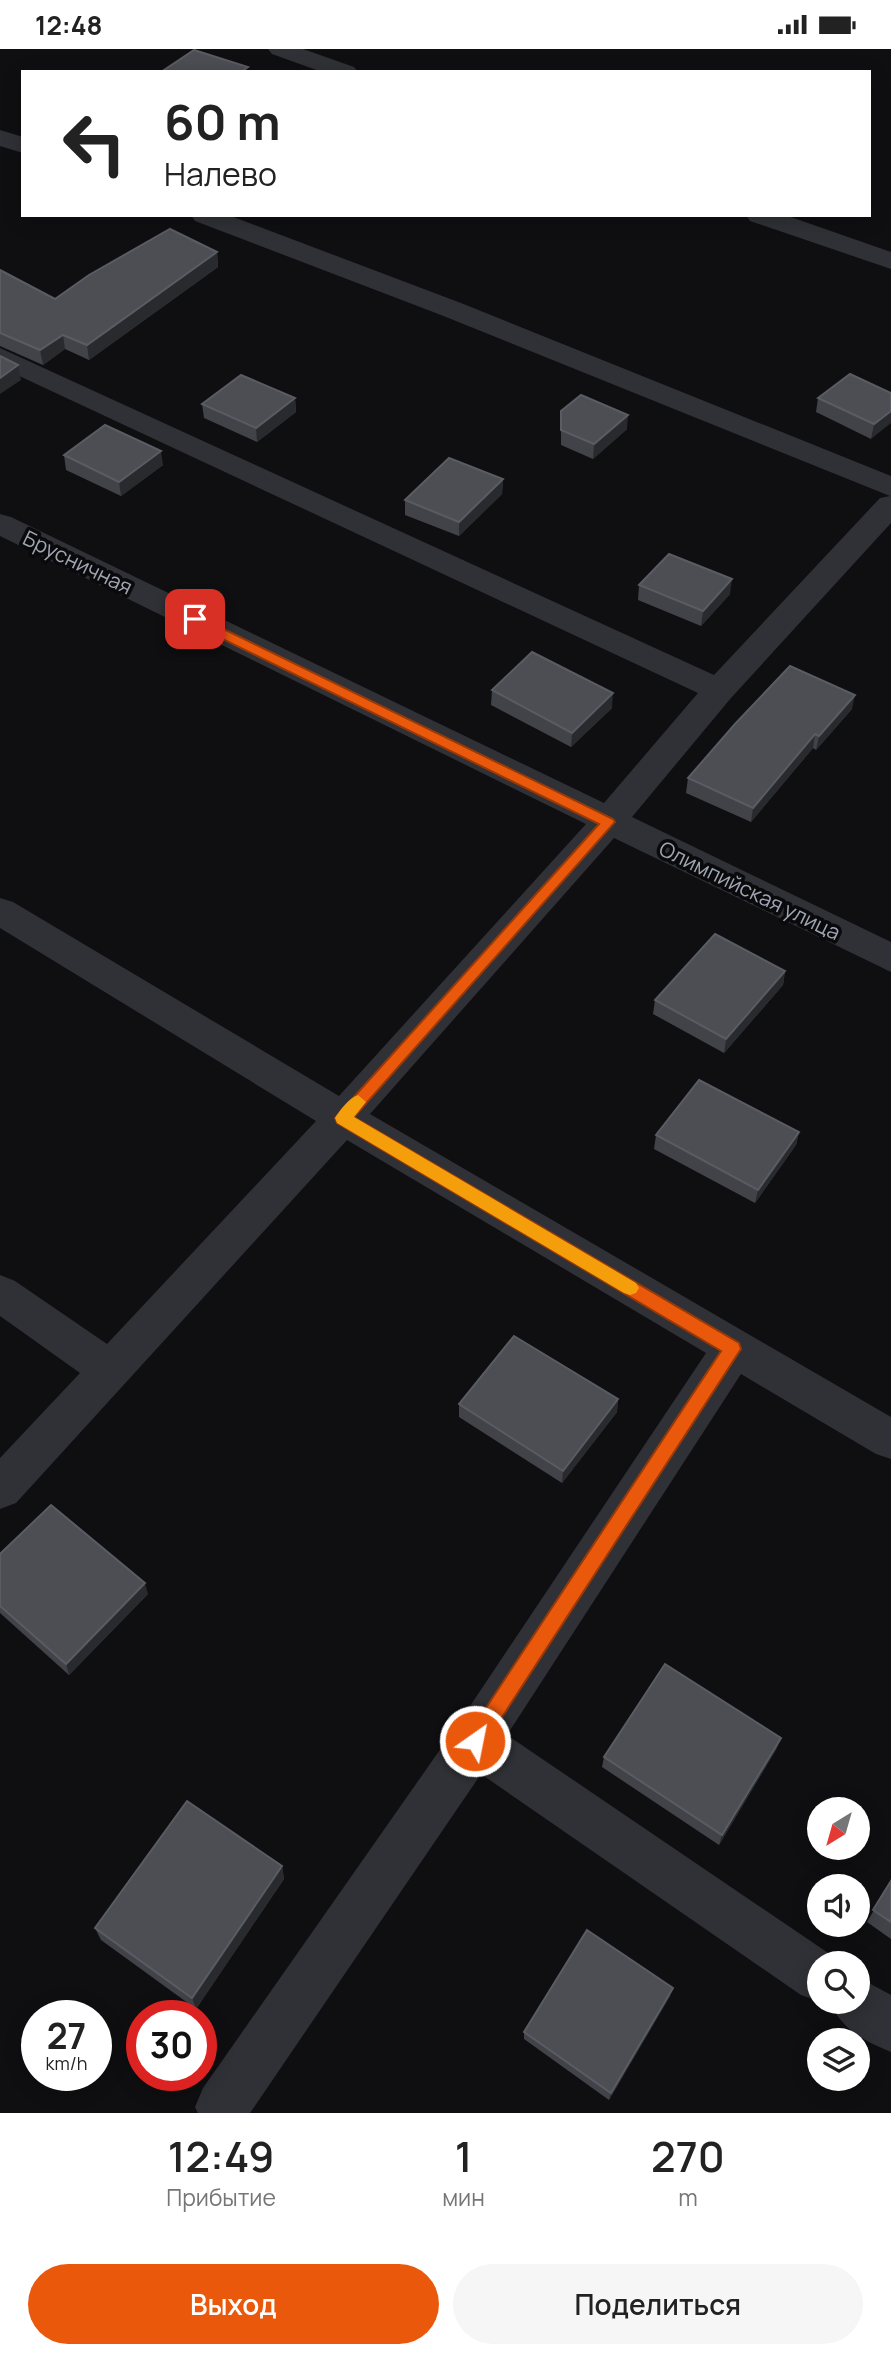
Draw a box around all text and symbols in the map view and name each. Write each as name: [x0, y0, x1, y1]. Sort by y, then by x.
text: 12:48: [35, 7, 103, 43]
text: 60 m: [164, 88, 281, 155]
icon: left: [49, 98, 140, 189]
text: Налево: [164, 152, 277, 196]
street label: Брусничная: [19, 523, 137, 601]
pin: [165, 589, 225, 649]
icon: arrive: [176, 600, 214, 638]
street label: Олимпийская улица: [655, 834, 845, 946]
position arrow: [438, 1704, 512, 1778]
north arrow: [807, 1797, 870, 1860]
map controls: [807, 1797, 870, 2091]
button: sound: [807, 1874, 870, 1937]
button: search: [807, 1951, 870, 2014]
speed limit sign: 30: [126, 2000, 217, 2091]
text: 27: [47, 2012, 86, 2060]
button: layers: [807, 2028, 870, 2091]
text: km/h: [46, 2051, 87, 2075]
text: 12:49: [168, 2127, 274, 2185]
text: 1: [455, 2127, 472, 2185]
text: 270: [651, 2127, 725, 2185]
text: Прибытие: [166, 2181, 276, 2213]
text: мин: [442, 2181, 485, 2213]
text: m: [678, 2181, 698, 2213]
button: Выход: [28, 2264, 439, 2344]
button: Поделиться: [453, 2264, 863, 2344]

